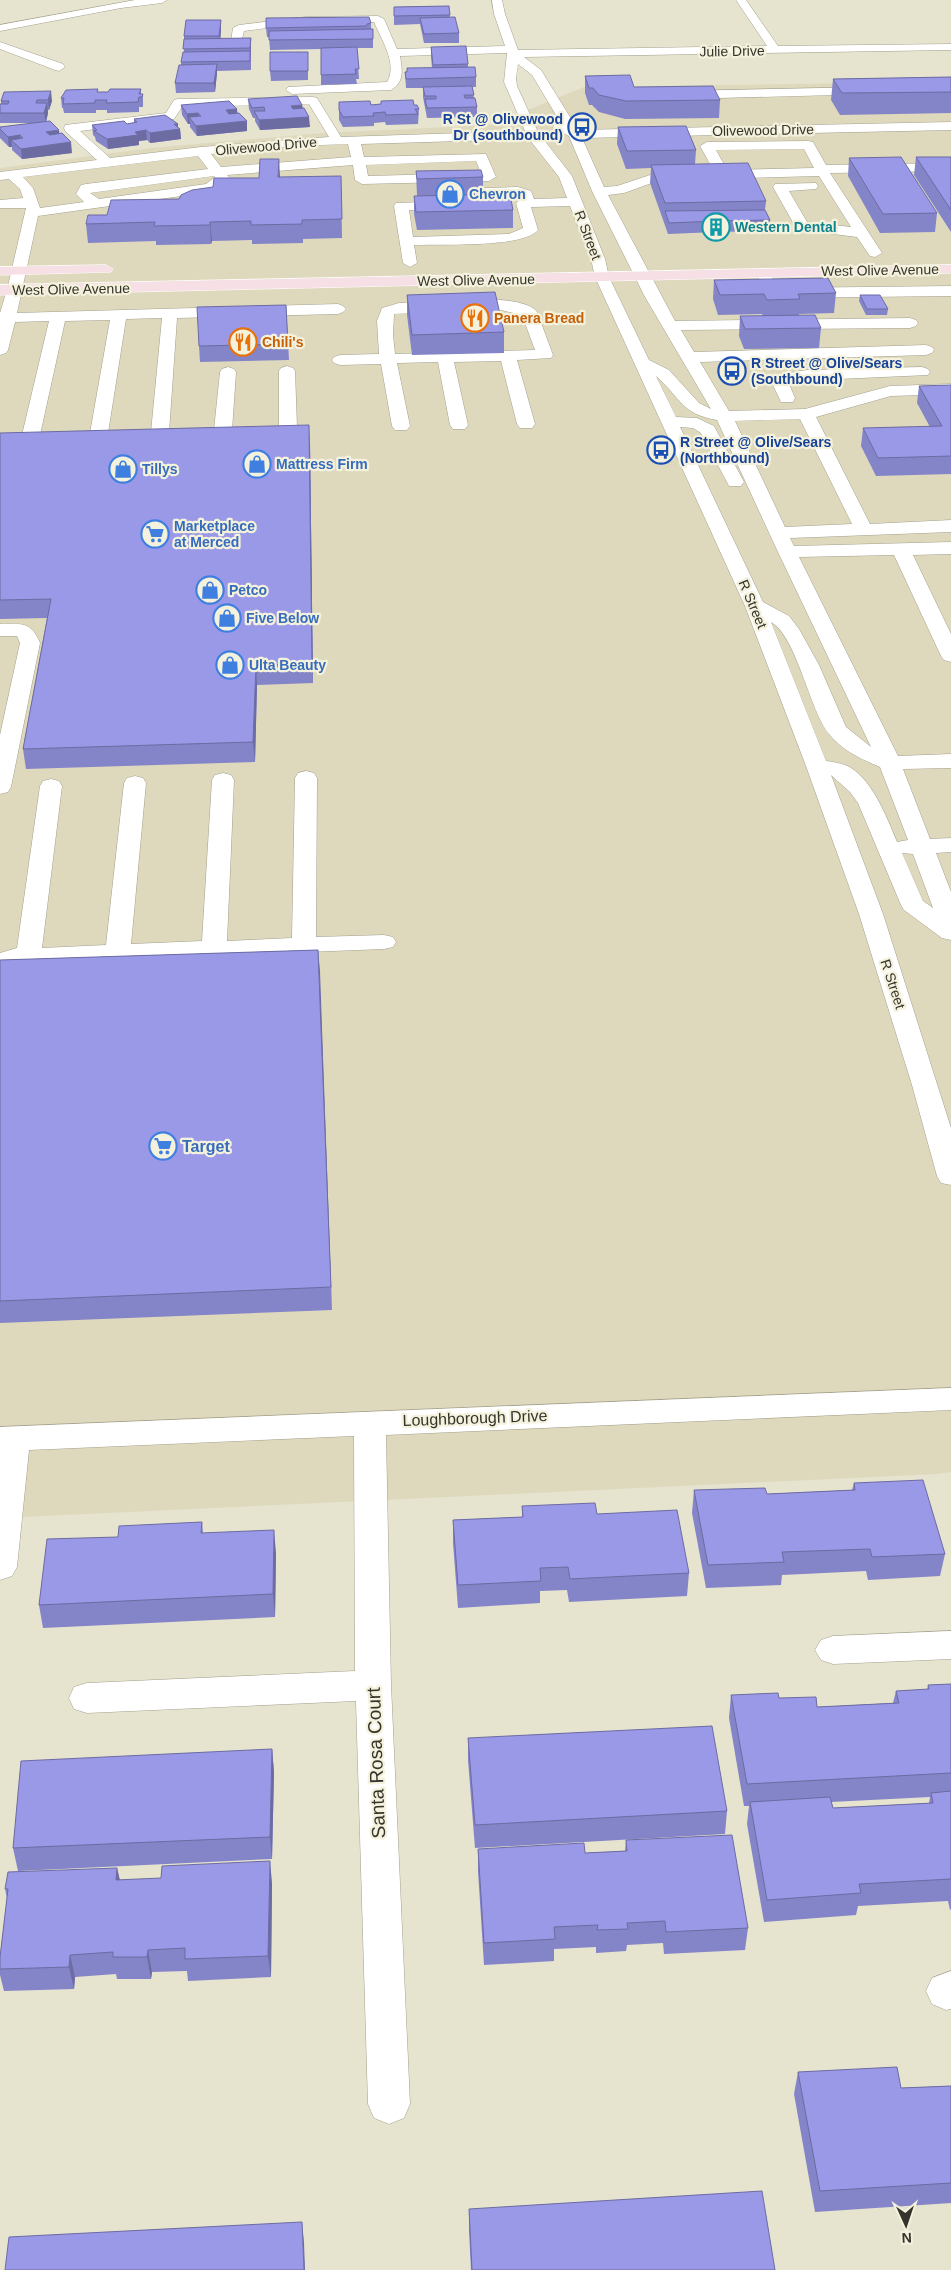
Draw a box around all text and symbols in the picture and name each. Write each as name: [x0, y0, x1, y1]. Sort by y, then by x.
street label: Julie Drive: [699, 42, 765, 60]
place label: R St @ Olivewood Dr (southbound): [443, 111, 563, 143]
bus stop icon: R St @ Olivewood Dr (southbound): [567, 112, 597, 142]
street label: Olivewood Drive: [712, 121, 814, 139]
street label: Olivewood Drive: [215, 134, 318, 158]
shop icon: Chevron: [435, 179, 465, 209]
place label: Chevron: [469, 186, 526, 202]
street label: R Street: [571, 208, 605, 262]
building icon: Western Dental: [701, 212, 731, 242]
place label: Western Dental: [735, 219, 837, 235]
street label: West Olive Avenue: [821, 261, 939, 279]
street label: West Olive Avenue: [417, 271, 535, 289]
street label: West Olive Avenue: [12, 280, 130, 298]
restaurant icon: Panera Bread: [460, 303, 490, 333]
place label: Panera Bread: [494, 310, 584, 326]
restaurant icon: Chili's: [228, 327, 258, 357]
place label: Chili's: [262, 334, 304, 350]
place label: R Street @ Olive/Sears (Southbound): [751, 355, 903, 387]
bus stop icon: R Street @ Olive/Sears (Southbound): [717, 356, 747, 386]
place label: R Street @ Olive/Sears (Northbound): [680, 434, 832, 466]
bus stop icon: R Street @ Olive/Sears (Northbound): [646, 435, 676, 465]
shop icon: Mattress Firm: [242, 449, 272, 479]
shop icon: Tillys: [108, 454, 138, 484]
place label: Mattress Firm: [276, 456, 368, 472]
place label: Tillys: [142, 461, 178, 477]
place label: Marketplace at Merced: [174, 518, 255, 550]
supermarket icon: Marketplace at Merced: [140, 519, 170, 549]
shop icon: Petco: [195, 575, 225, 605]
street label: R Street: [736, 577, 770, 631]
place label: Petco: [229, 582, 267, 598]
shop icon: Five Below: [212, 603, 242, 633]
place label: Five Below: [246, 610, 319, 626]
shop icon: Ulta Beauty: [215, 650, 245, 680]
place label: Ulta Beauty: [249, 657, 326, 673]
street label: R Street: [877, 957, 909, 1011]
supermarket icon: Target: [148, 1131, 178, 1161]
place label: Target: [182, 1138, 230, 1155]
street label: Loughborough Drive: [402, 1407, 548, 1429]
street label: Santa Rosa Court: [363, 1686, 389, 1839]
north arrow: [881, 2200, 931, 2250]
text: N: [901, 2230, 912, 2246]

